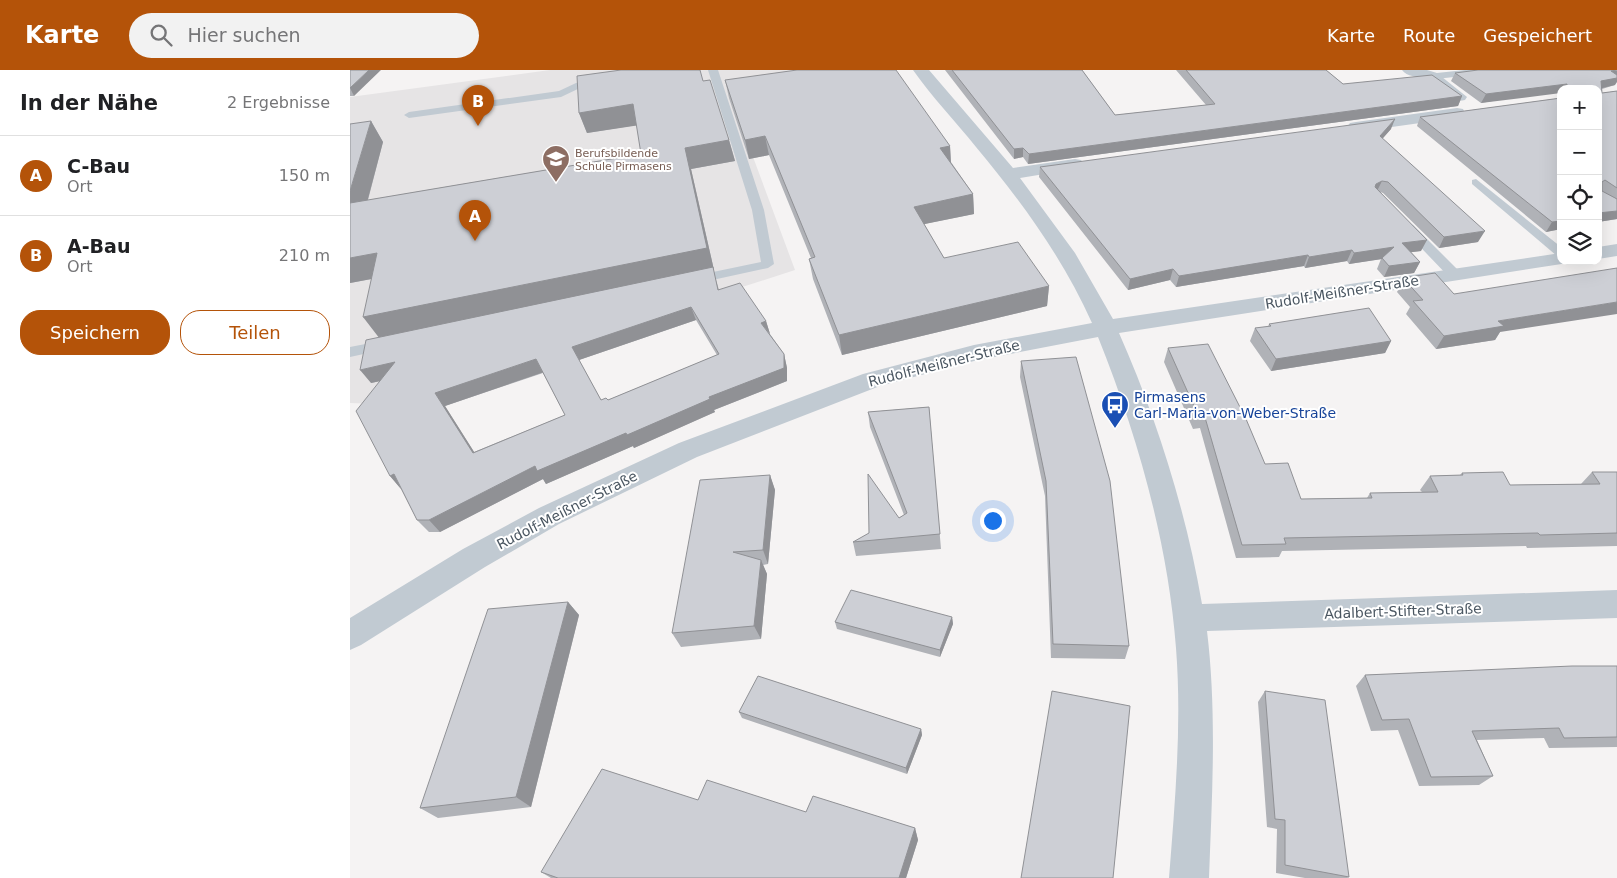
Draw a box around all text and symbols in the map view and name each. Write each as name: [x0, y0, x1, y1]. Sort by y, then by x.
search box: [129, 13, 479, 58]
text: Karte: [25, 21, 99, 49]
icon: search: [147, 21, 175, 49]
text: Hier suchen: [187, 24, 301, 46]
text: Karte: [1327, 25, 1375, 46]
text: Route: [1403, 25, 1455, 46]
text: Gespeichert: [1483, 25, 1592, 46]
pin: B: [462, 85, 494, 126]
map controls: [1557, 85, 1602, 265]
button: +: [1557, 85, 1602, 130]
text: In der Nähe: [20, 91, 158, 115]
text: 2 Ergebnisse: [227, 93, 330, 112]
button: −: [1557, 130, 1602, 175]
school or university icon: Berufsbildende Schule Pirmasens: [541, 144, 571, 183]
place label: Berufsbildende Schule Pirmasens: [575, 147, 672, 173]
text: C-Bau: [67, 155, 130, 177]
text: A: [30, 166, 42, 185]
text: 150 m: [279, 166, 330, 185]
button: locate: [1557, 175, 1602, 220]
text: Ort: [67, 177, 92, 196]
pin: A: [459, 200, 491, 241]
button: layers: [1557, 220, 1602, 265]
text: A-Bau: [67, 235, 130, 257]
text: B: [30, 246, 42, 265]
text: 210 m: [279, 246, 330, 265]
text: Ort: [67, 257, 92, 276]
street label: Rudolf-Meißner-Straße: [1264, 272, 1420, 312]
button: Speichern: [20, 310, 170, 355]
button: Teilen: [180, 310, 330, 355]
street label: Rudolf-Meißner-Straße: [867, 336, 1021, 390]
place label: Pirmasens Carl-Maria-von-Weber-Straße: [1134, 389, 1336, 421]
bus stop icon: Pirmasens Carl-Maria-von-Weber-Straße: [1100, 390, 1130, 429]
street label: Rudolf-Meißner-Straße: [494, 468, 640, 552]
your location: [980, 508, 1006, 534]
street label: Adalbert-Stifter-Straße: [1324, 600, 1482, 622]

